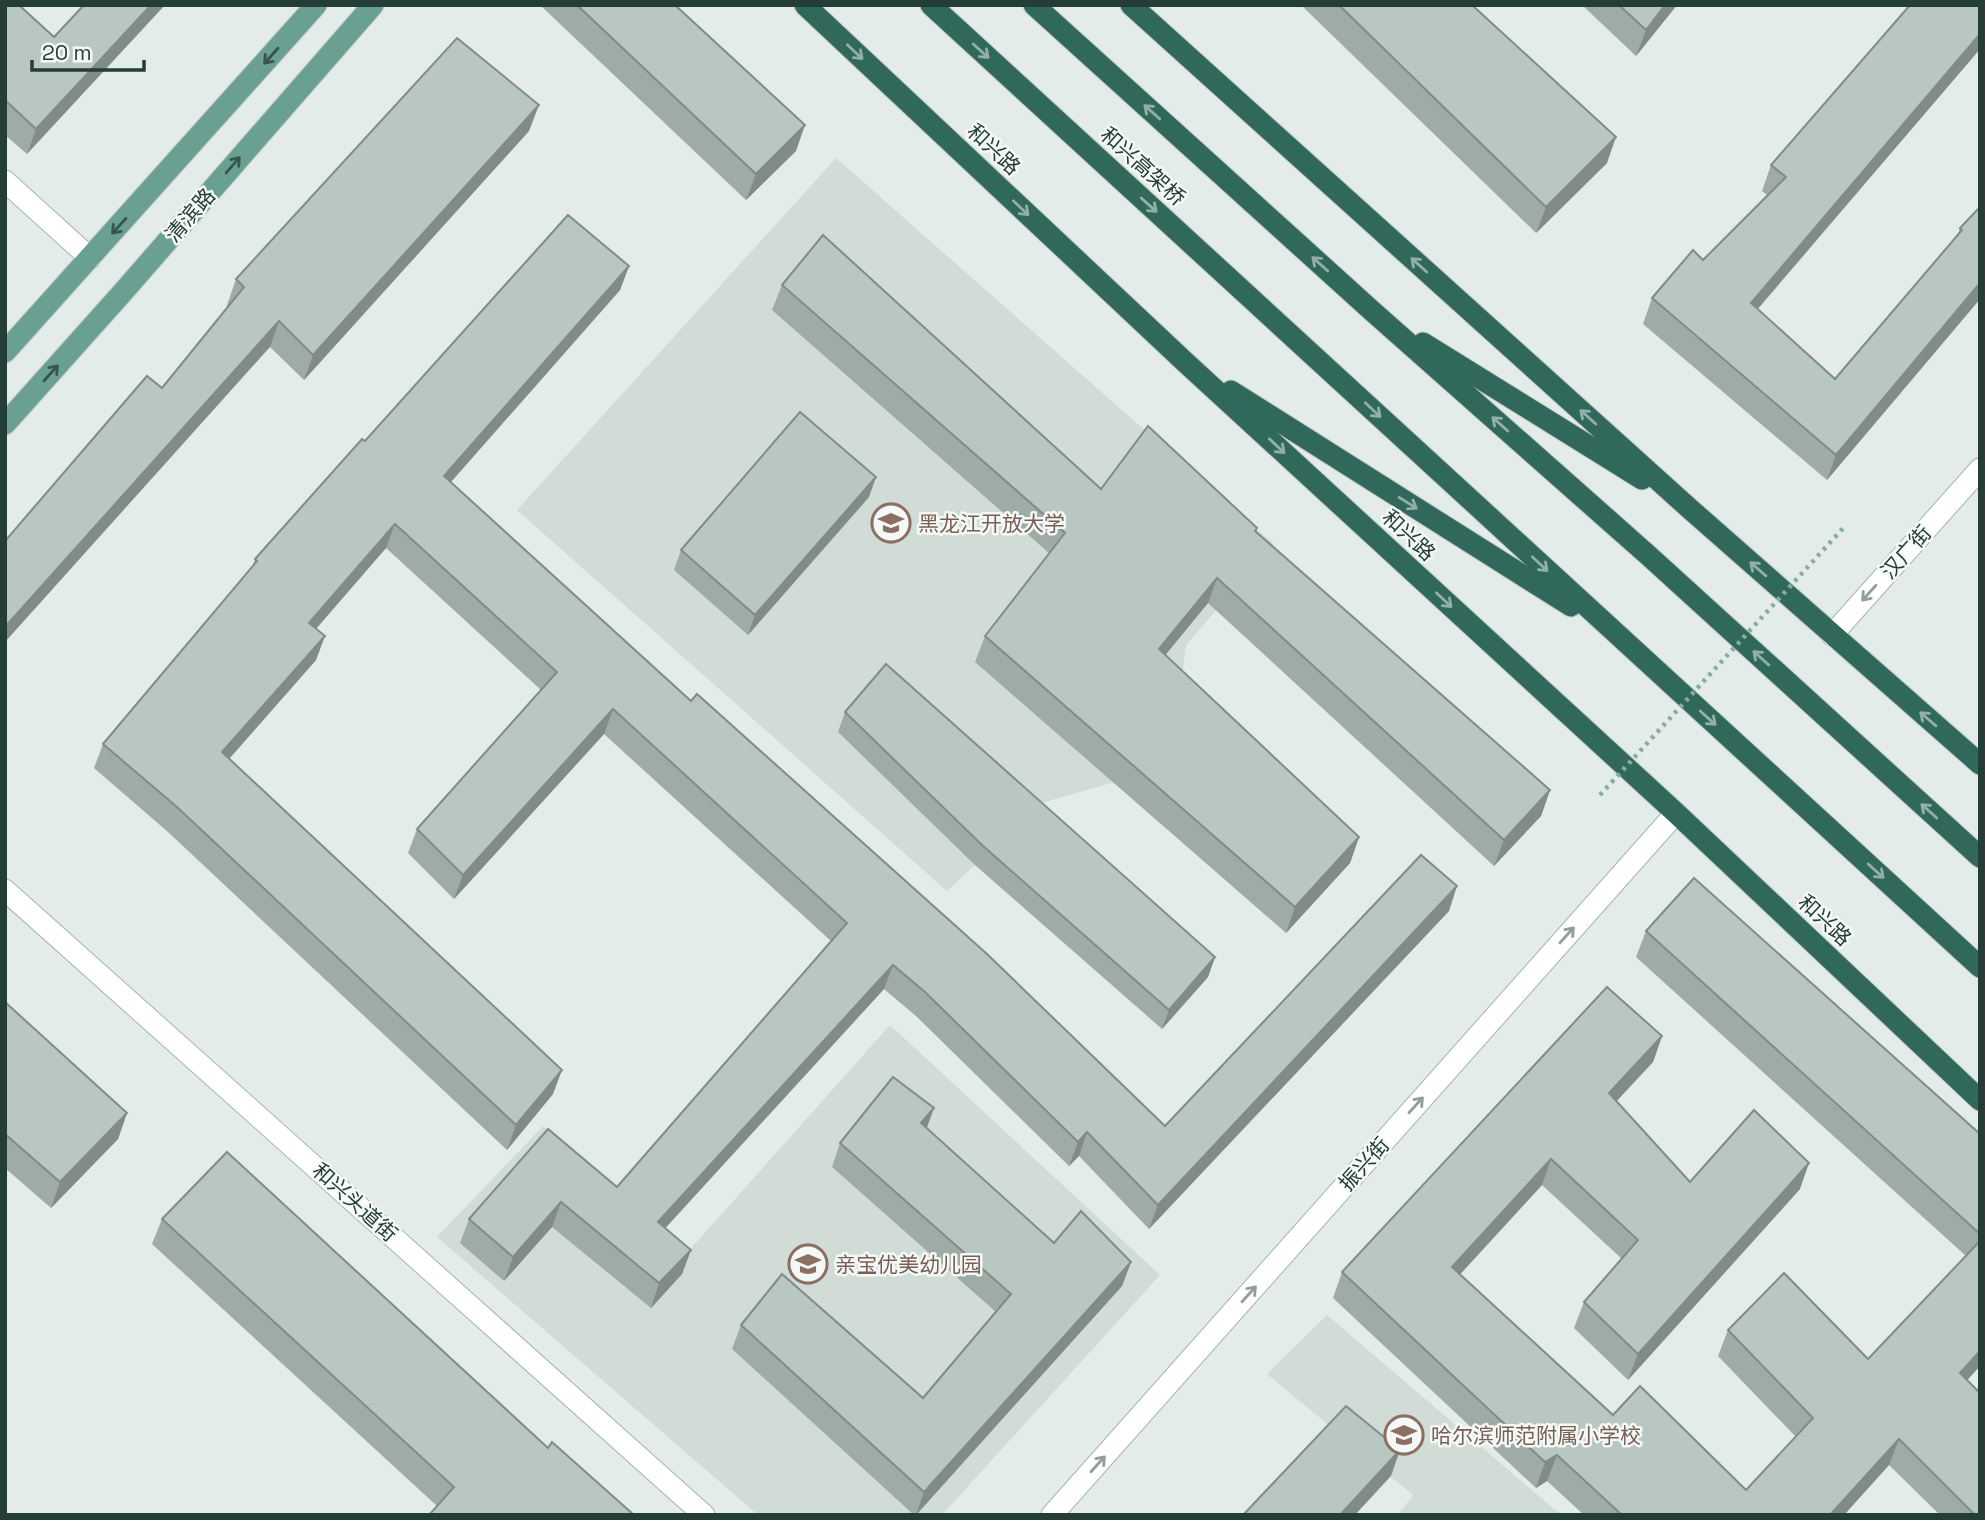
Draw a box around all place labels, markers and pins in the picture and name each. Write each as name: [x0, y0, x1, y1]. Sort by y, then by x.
school or university icon: 黑龙江开放大学: [870, 502, 912, 544]
place label: 黑龙江开放大学: [918, 510, 1065, 537]
school or university icon: 亲宝优美幼儿园: [787, 1243, 829, 1285]
place label: 亲宝优美幼儿园: [835, 1251, 982, 1278]
school or university icon: 哈尔滨师范附属小学校: [1383, 1414, 1425, 1456]
place label: 哈尔滨师范附属小学校: [1431, 1422, 1641, 1449]

